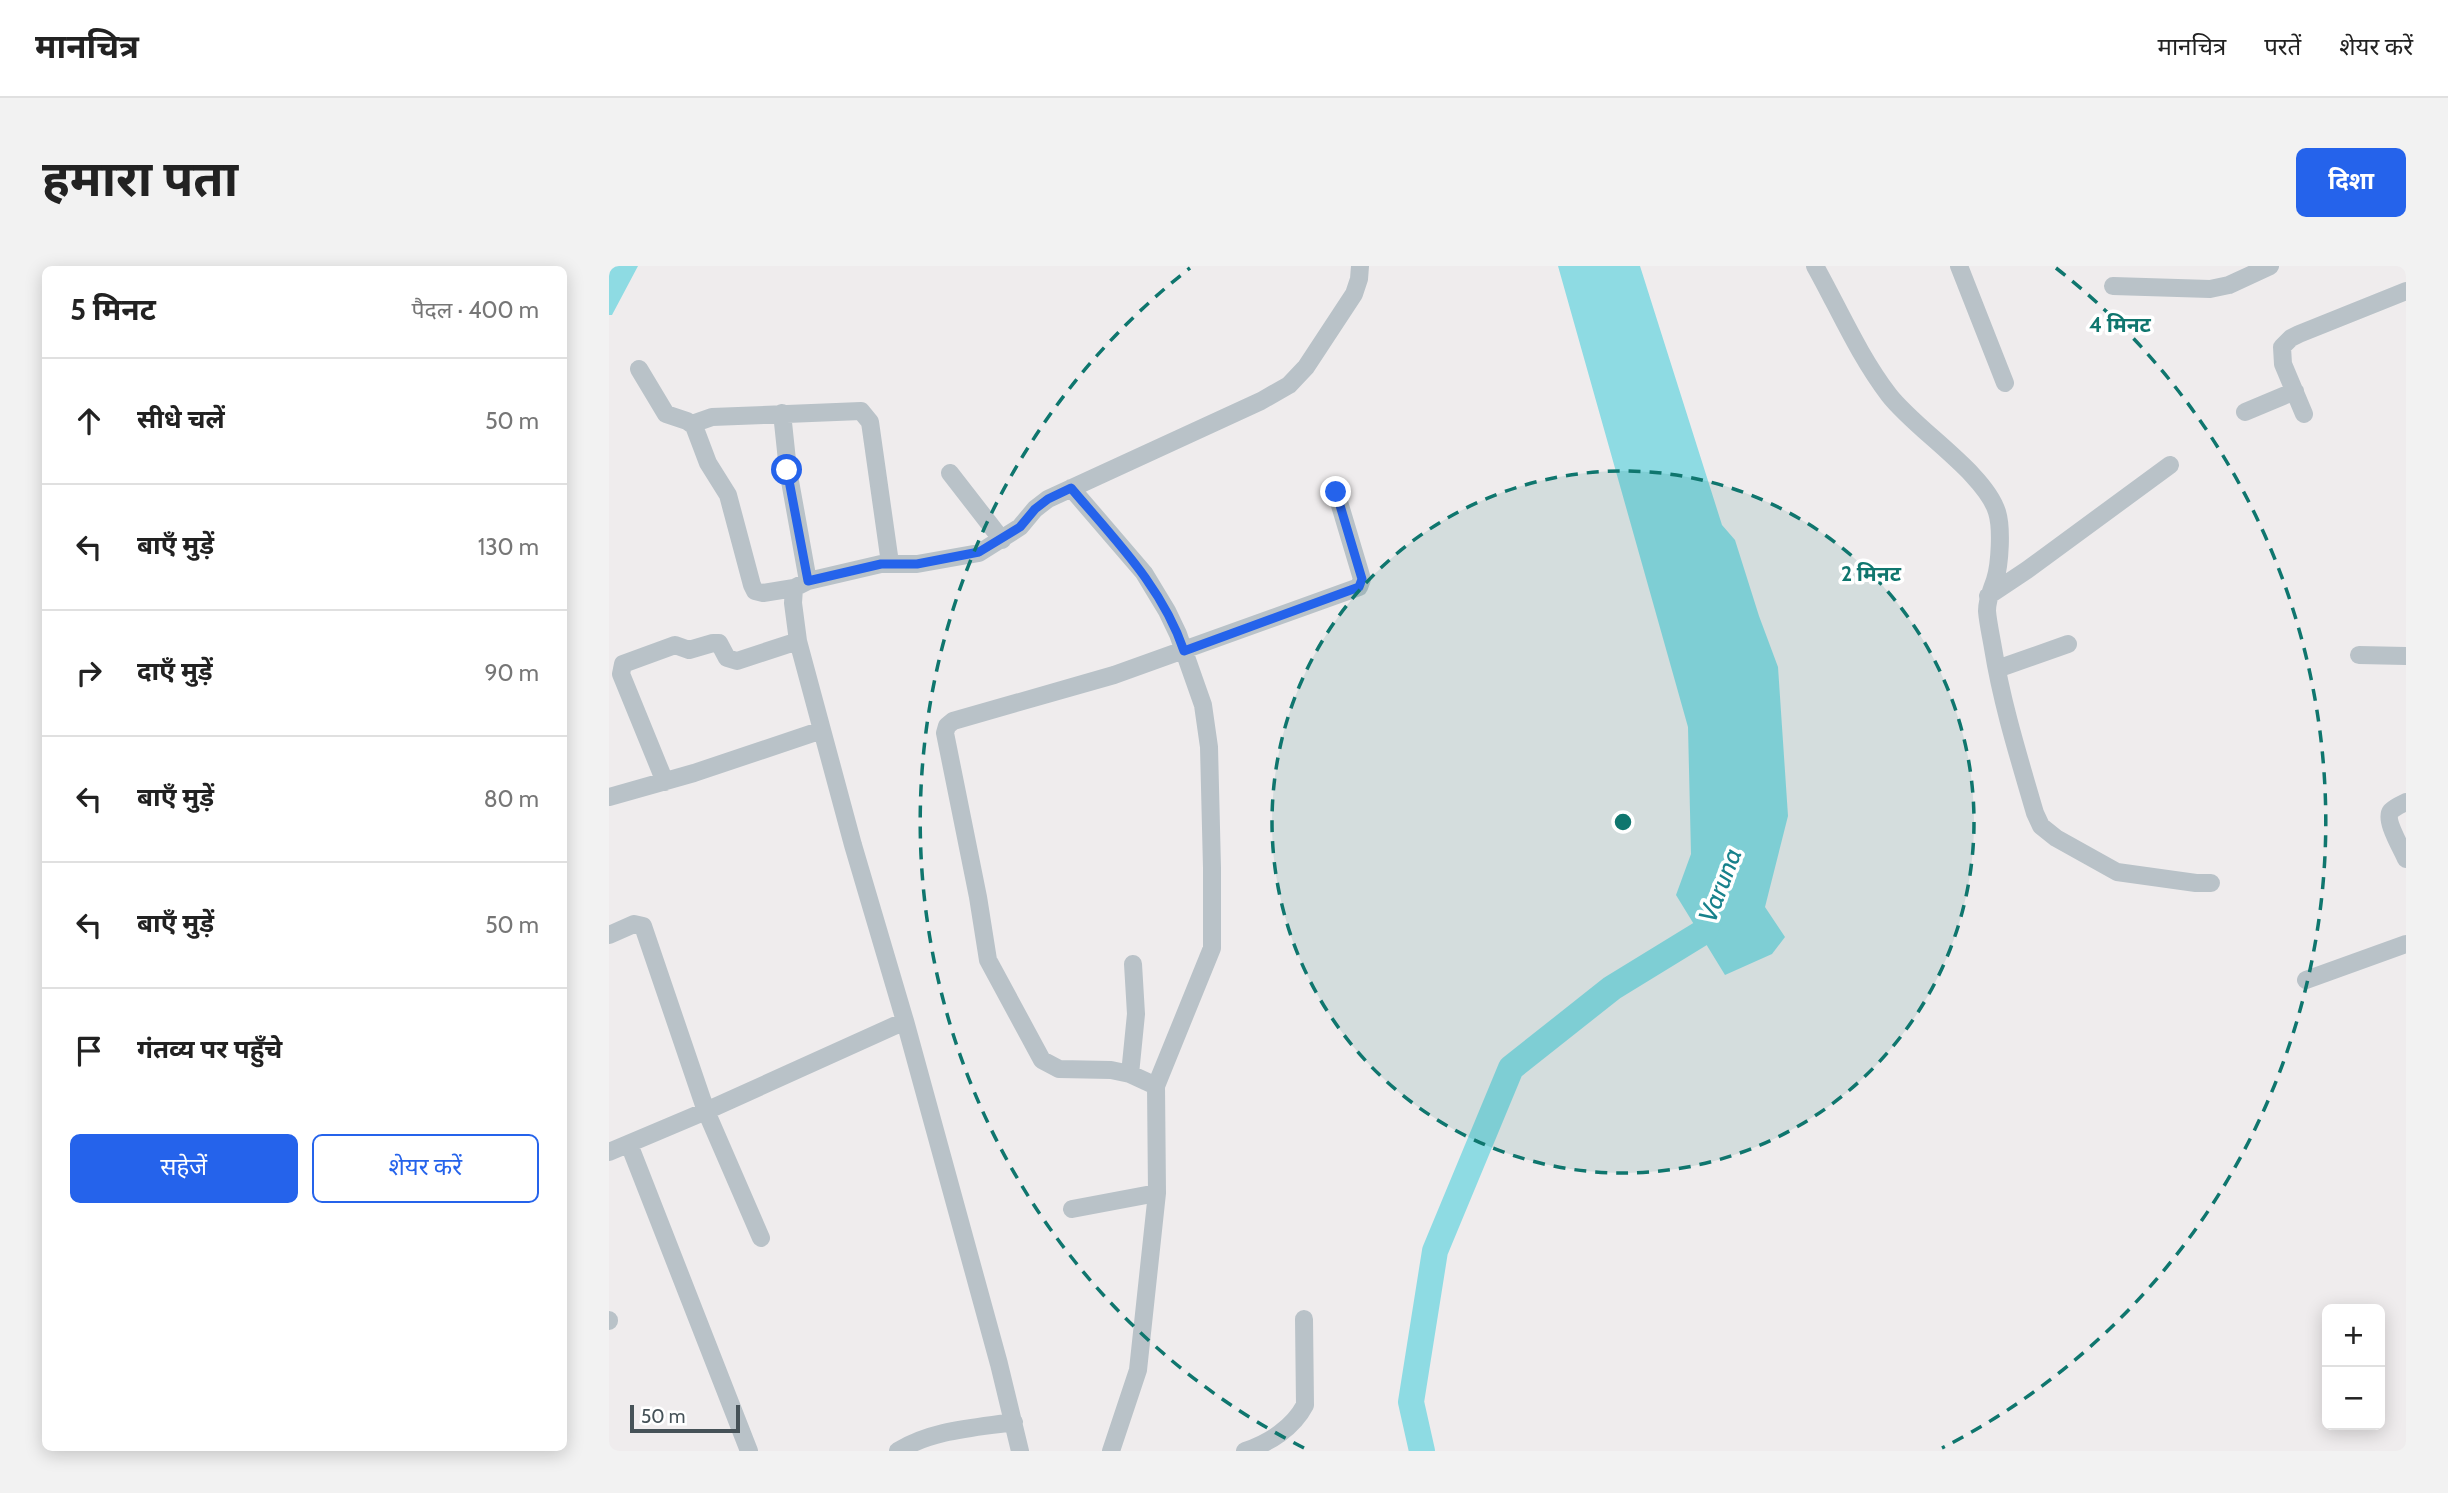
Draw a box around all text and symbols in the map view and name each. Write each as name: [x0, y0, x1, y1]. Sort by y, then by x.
text: मानचित्र: [35, 26, 139, 66]
text: मानचित्र: [2158, 32, 2226, 61]
text: परतें: [2264, 32, 2301, 61]
text: शेयर करें: [2339, 32, 2413, 61]
button: दिशा: [2296, 148, 2406, 217]
text: हमारा पता: [42, 149, 238, 208]
text: 5 मिनट: [70, 291, 156, 328]
text: पैदल · 400 m: [412, 296, 539, 324]
text: 4 मिनट: [2089, 312, 2152, 337]
icon: ahead: [70, 402, 108, 440]
text: सीधे चलें: [137, 403, 225, 435]
text: 50 m: [485, 407, 539, 435]
route start: [771, 454, 802, 485]
route end: [1320, 476, 1351, 507]
icon: left: [70, 528, 108, 566]
text: बाएँ मुड़ें: [137, 529, 214, 561]
text: 130 m: [478, 533, 539, 561]
text: 2 मिनट: [1841, 561, 1902, 586]
icon: right: [70, 654, 108, 692]
text: दाएँ मुड़ें: [137, 655, 213, 687]
text: 90 m: [485, 659, 539, 687]
icon: left: [70, 780, 108, 818]
text: बाएँ मुड़ें: [137, 781, 214, 813]
text: 80 m: [484, 785, 539, 813]
centre of rings: [1611, 810, 1635, 834]
water label: Varuna: [1691, 843, 1749, 927]
icon: left: [70, 906, 108, 944]
text: बाएँ मुड़ें: [137, 907, 214, 939]
text: 50 m: [485, 911, 539, 939]
icon: arrive: [70, 1032, 108, 1070]
text: गंतव्य पर पहुँचे: [137, 1033, 282, 1065]
button: सहेजें: [70, 1134, 298, 1203]
button: शेयर करें: [312, 1134, 539, 1203]
map controls: [2322, 1304, 2385, 1430]
button: +: [2322, 1304, 2385, 1367]
button: −: [2322, 1367, 2385, 1430]
scale bar: [630, 1402, 740, 1434]
text: 50 m: [641, 1405, 685, 1428]

